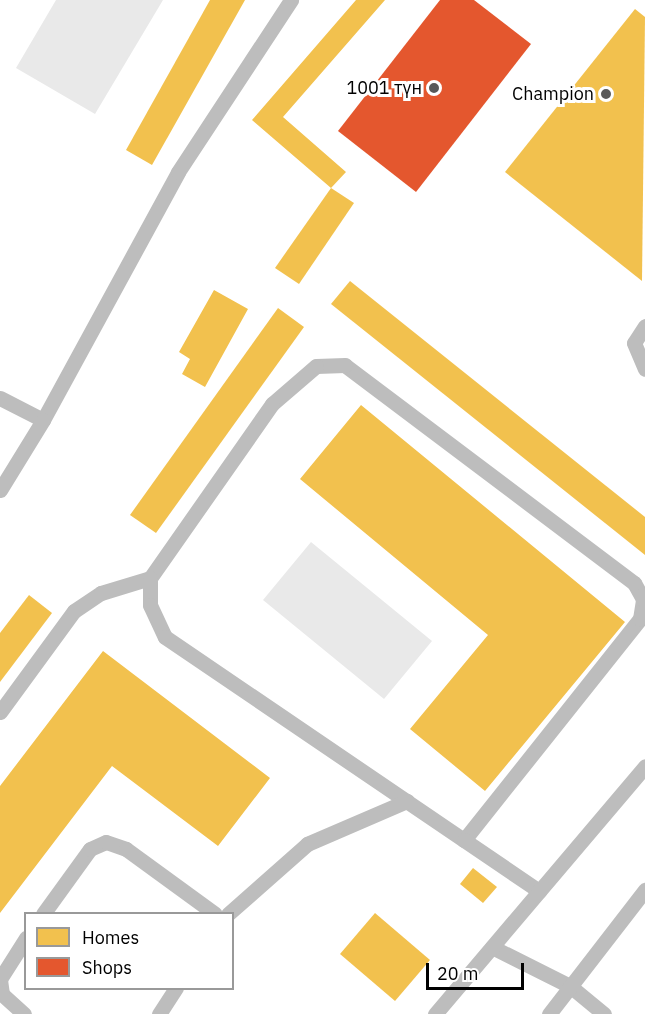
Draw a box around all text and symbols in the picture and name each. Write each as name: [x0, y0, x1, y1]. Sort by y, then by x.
place label: 1001 түн: [346, 77, 422, 99]
marker: 1001 түн: [427, 81, 441, 95]
place label: Champion: [512, 83, 594, 105]
marker: Champion: [599, 87, 613, 101]
legend: [24, 912, 234, 990]
text: Homes: [82, 926, 139, 949]
scale bar: [429, 951, 526, 989]
text: Shops: [82, 956, 132, 979]
text: 20 m: [437, 962, 479, 985]

